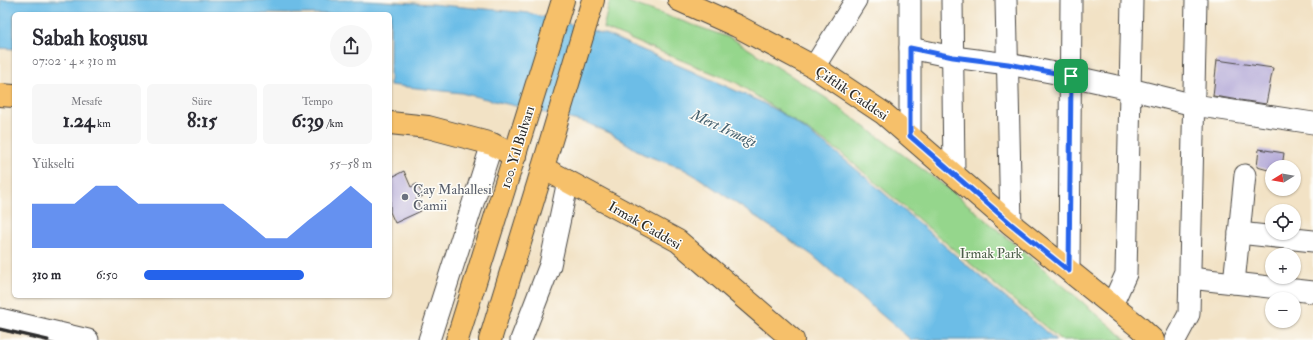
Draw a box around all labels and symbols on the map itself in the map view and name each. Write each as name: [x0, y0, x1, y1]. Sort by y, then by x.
pin: [1054, 59, 1088, 93]
street label: Çiftlik Caddesi: [812, 63, 892, 124]
street label: 100. Yıl Bulvarı: [497, 104, 538, 190]
water label: Mert Irmağı: [687, 105, 760, 151]
north arrow: [1265, 160, 1301, 196]
place label: Çay Mahallesi Camii: [413, 181, 492, 214]
marker: Çay Mahallesi Camii: [400, 192, 410, 202]
street label: Irmak Caddesi: [605, 198, 684, 253]
park label: Irmak Park: [960, 245, 1023, 262]

